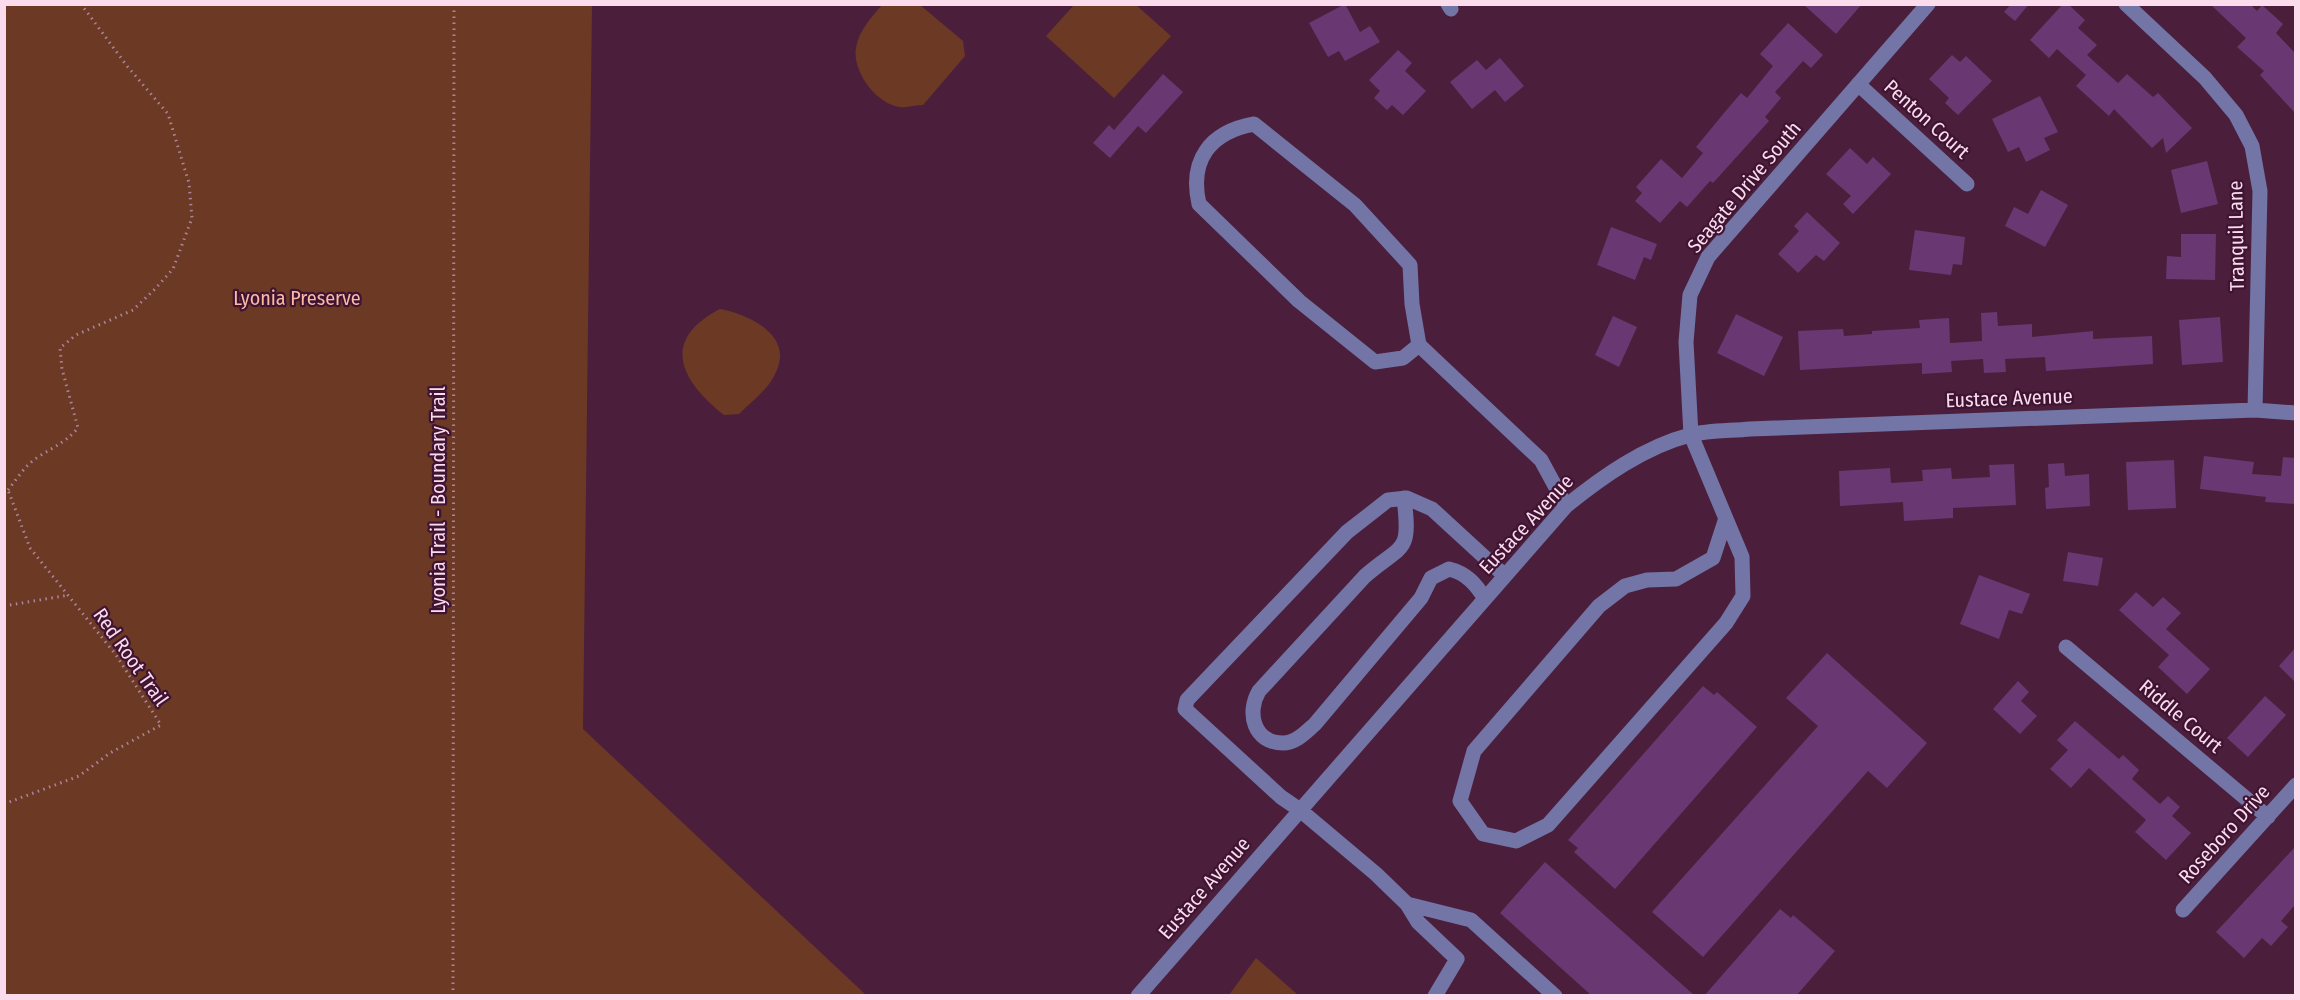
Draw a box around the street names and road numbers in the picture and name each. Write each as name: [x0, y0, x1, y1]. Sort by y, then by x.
street label: Penton Court: [1879, 74, 1975, 164]
street label: Seagate Drive South: [1682, 117, 1806, 257]
street label: Tranquil Lane: [2223, 181, 2249, 291]
street label: Eustace Avenue: [1945, 384, 2073, 412]
street label: Lyonia Trail - Boundary Trail: [426, 386, 450, 614]
street label: Eustace Avenue: [1474, 469, 1578, 579]
street label: Red Root Trail: [88, 603, 174, 711]
street label: Riddle Court: [2134, 674, 2228, 758]
street label: Roseboro Drive: [2173, 780, 2275, 888]
street label: Eustace Avenue: [1153, 832, 1255, 944]

